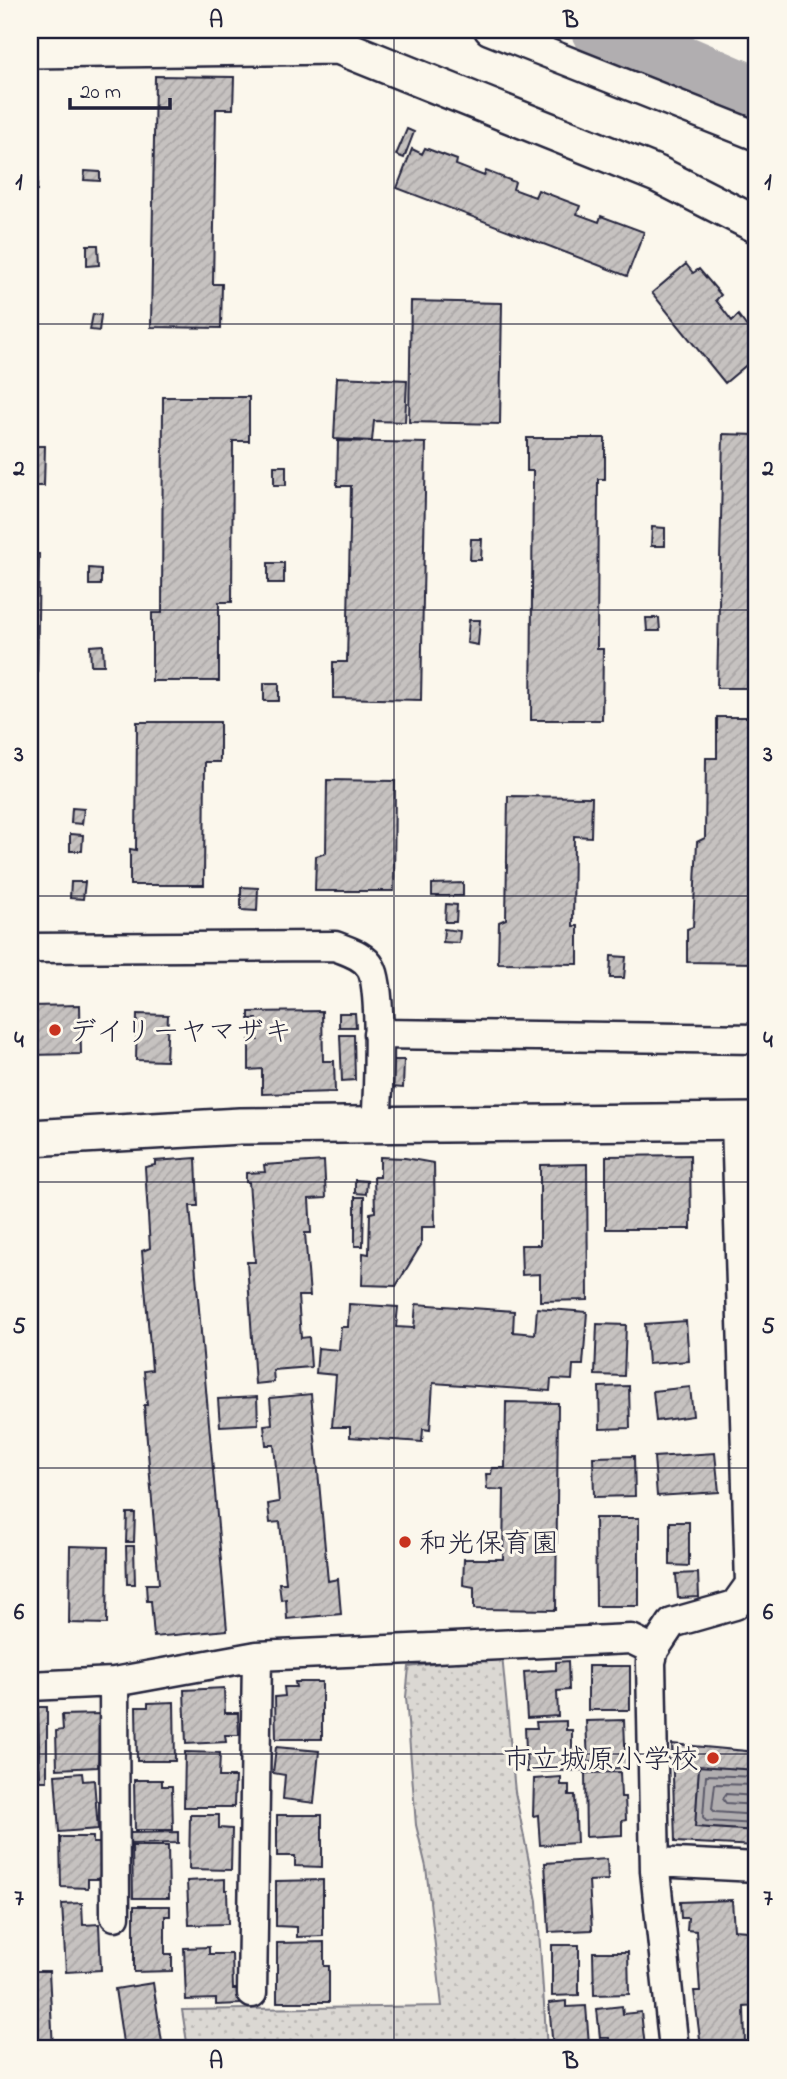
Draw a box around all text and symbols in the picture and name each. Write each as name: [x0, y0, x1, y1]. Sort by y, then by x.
text: A: [209, 5, 223, 38]
text: B: [562, 5, 579, 38]
scale bar: [70, 66, 170, 110]
text: 20 m: [80, 78, 121, 108]
text: 1: [15, 167, 23, 200]
text: 1: [764, 167, 772, 200]
text: 2: [12, 453, 25, 486]
text: 2: [761, 453, 774, 486]
text: 3: [13, 739, 24, 772]
text: 3: [762, 739, 773, 772]
place label: デイリーヤマザキ: [69, 1013, 292, 1054]
marker: デイリーヤマザキ: [47, 1022, 63, 1038]
text: 4: [14, 1025, 24, 1058]
text: 4: [763, 1025, 773, 1058]
text: 5: [12, 1311, 26, 1344]
text: 5: [761, 1311, 775, 1344]
place label: 和光保育園: [419, 1525, 559, 1566]
marker: 和光保育園: [397, 1534, 413, 1550]
text: 6: [14, 1597, 25, 1630]
text: 6: [763, 1597, 774, 1630]
place label: 市立城原小学校: [503, 1741, 699, 1782]
marker: 市立城原小学校: [705, 1750, 721, 1766]
text: 7: [14, 1883, 24, 1916]
text: 7: [763, 1883, 773, 1916]
text: A: [209, 2046, 223, 2079]
text: B: [562, 2046, 579, 2079]

